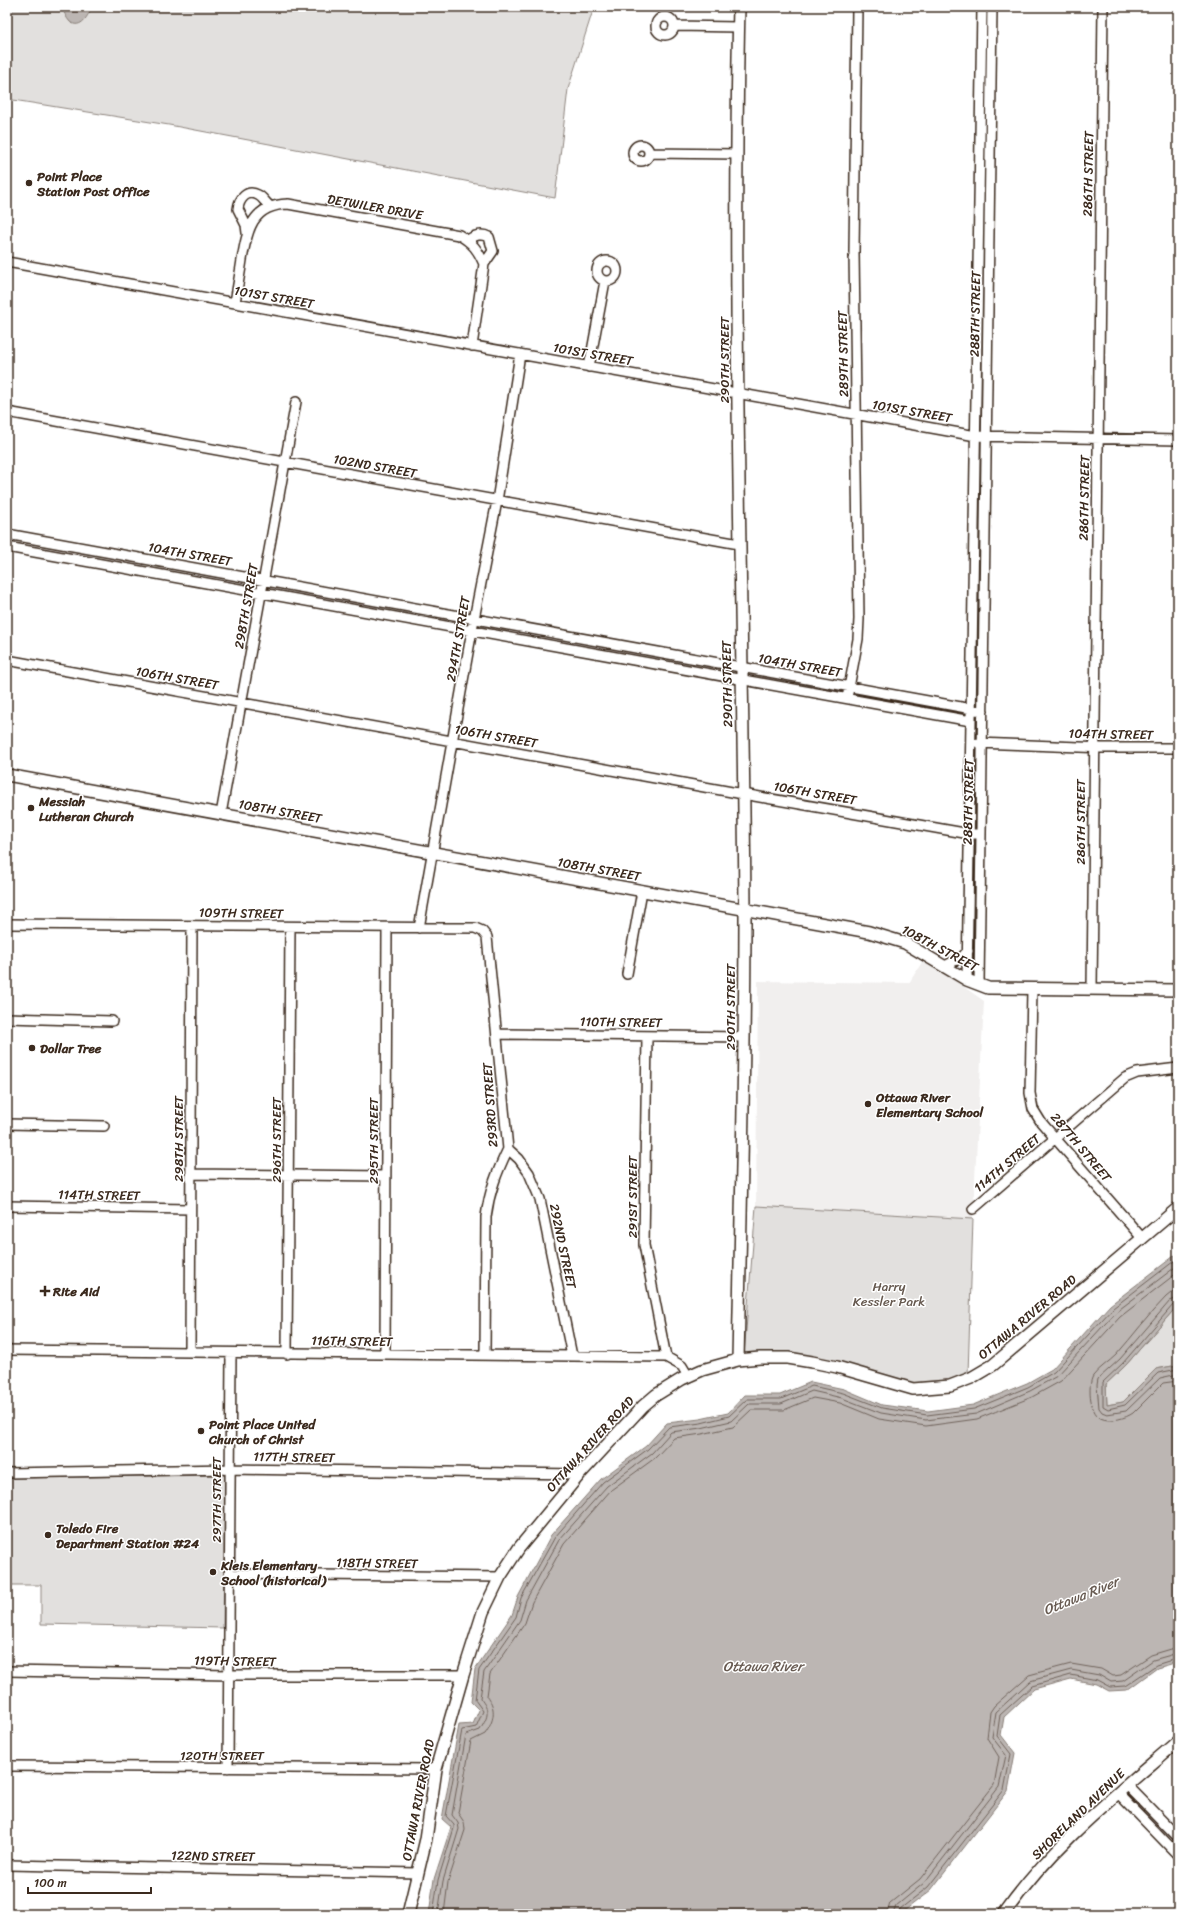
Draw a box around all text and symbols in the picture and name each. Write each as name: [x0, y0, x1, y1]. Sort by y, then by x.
street label: 286TH STREET: [1076, 130, 1100, 217]
place label: Point Place Station Post Office: [36, 165, 150, 203]
marker: Point Place Station Post Office: [24, 178, 34, 188]
street label: DETWILER DRIVE: [325, 187, 425, 227]
street label: 288TH STREET: [963, 269, 987, 357]
street label: 101ST STREET: [232, 279, 317, 316]
street label: 289TH STREET: [831, 309, 855, 397]
street label: 290TH STREET: [713, 315, 736, 403]
street label: 101ST STREET: [551, 336, 636, 373]
street label: 101ST STREET: [870, 393, 955, 430]
street label: 102ND STREET: [331, 447, 420, 485]
street label: 286TH STREET: [1072, 454, 1096, 541]
street label: 104TH STREET: [146, 535, 235, 573]
street label: 298TH STREET: [227, 560, 265, 650]
street label: 294TH STREET: [439, 593, 477, 684]
street label: 290TH STREET: [715, 639, 739, 727]
street label: 104TH STREET: [756, 646, 845, 684]
street label: 106TH STREET: [134, 659, 222, 697]
street label: 106TH STREET: [453, 717, 541, 755]
street label: 104TH STREET: [1068, 722, 1155, 746]
street label: 288TH STREET: [956, 757, 980, 845]
street label: 106TH STREET: [772, 774, 860, 812]
street label: 286TH STREET: [1069, 778, 1092, 865]
place label: Messiah Lutheran Church: [38, 790, 134, 828]
street label: 108TH STREET: [236, 792, 325, 830]
marker: Messiah Lutheran Church: [26, 803, 36, 813]
street label: 108TH STREET: [555, 850, 644, 888]
street label: 109TH STREET: [199, 901, 285, 925]
street label: 108TH STREET: [897, 918, 984, 979]
street label: 290TH STREET: [719, 962, 742, 1050]
street label: 110TH STREET: [580, 1010, 664, 1034]
place label: Dollar Tree: [40, 1037, 102, 1060]
marker: Dollar Tree: [27, 1043, 37, 1053]
street label: 293RD STREET: [475, 1060, 504, 1148]
place label: Ottawa River Elementary School: [875, 1086, 985, 1124]
street label: 298TH STREET: [167, 1094, 190, 1182]
street label: 296TH STREET: [265, 1096, 288, 1183]
street label: 295TH STREET: [362, 1096, 385, 1184]
marker: Ottawa River Elementary School: [863, 1099, 873, 1109]
street label: 287TH STREET: [1045, 1107, 1118, 1188]
street label: 114TH STREET: [968, 1127, 1047, 1198]
street label: 291ST STREET: [621, 1154, 644, 1238]
street label: 114TH STREET: [58, 1183, 142, 1207]
street label: 292ND STREET: [543, 1202, 584, 1292]
street label: OTTAWA RIVER ROAD: [972, 1268, 1082, 1365]
park label: Harry Kessler Park: [853, 1275, 925, 1313]
place label: Rite Aid: [52, 1280, 100, 1303]
marker: Rite Aid: [40, 1286, 50, 1296]
street label: 116TH STREET: [311, 1329, 394, 1353]
street label: OTTAWA RIVER ROAD: [540, 1390, 640, 1498]
place label: Point Place United Church of Christ: [208, 1413, 316, 1451]
marker: Point Place United Church of Christ: [196, 1426, 206, 1436]
street label: 117TH STREET: [253, 1445, 336, 1469]
street label: 297TH STREET: [205, 1456, 228, 1543]
place label: Toledo Fire Department Station #24: [56, 1517, 200, 1555]
marker: Toledo Fire Department Station #24: [43, 1530, 53, 1540]
street label: 118TH STREET: [336, 1551, 420, 1575]
place label: Kleis Elementary School (historical): [220, 1554, 327, 1592]
marker: Kleis Elementary School (historical): [208, 1567, 218, 1577]
water label: Ottawa River: [1039, 1569, 1125, 1623]
street label: 119TH STREET: [194, 1649, 278, 1673]
water label: Ottawa River: [723, 1654, 805, 1679]
street label: OTTAWA RIVER ROAD: [395, 1737, 441, 1863]
street label: 120TH STREET: [180, 1744, 266, 1767]
street label: SHORELAND AVENUE: [1026, 1762, 1131, 1865]
street label: 122ND STREET: [171, 1844, 257, 1868]
scale bar: [28, 1869, 151, 1895]
text: 100 m: [34, 1872, 67, 1894]

